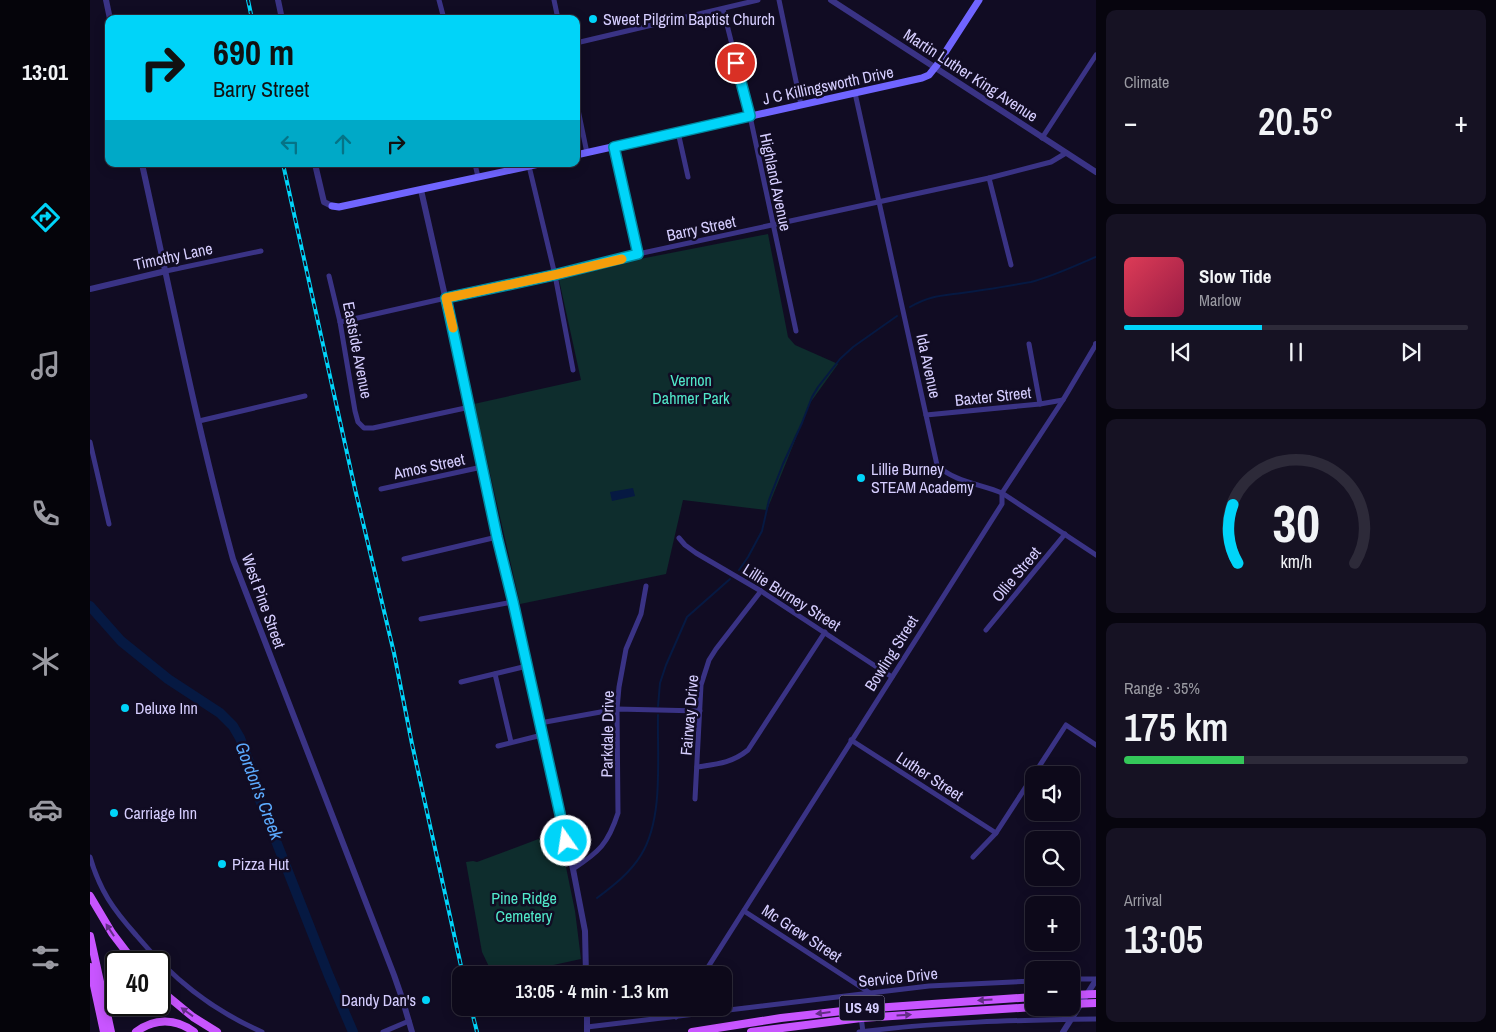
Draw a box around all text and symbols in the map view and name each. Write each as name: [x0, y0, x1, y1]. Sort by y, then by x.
place label: Sweet Pilgrim Baptist Church: [603, 8, 775, 30]
marker: Sweet Pilgrim Baptist Church: [587, 13, 599, 25]
street label: Martin Luther King Avenue: [900, 23, 1042, 127]
text: 690 m: [213, 29, 294, 76]
icon: right: [130, 35, 195, 100]
pin: [715, 42, 757, 84]
icon: arrive: [722, 49, 750, 77]
text: 13:01: [22, 57, 68, 87]
street label: J C Killingsworth Drive: [760, 60, 896, 110]
text: Climate: [1124, 71, 1169, 93]
text: Barry Street: [213, 74, 309, 104]
text: 20.5°: [1258, 96, 1334, 147]
text: −: [1124, 103, 1137, 141]
text: +: [1455, 103, 1468, 141]
icon: left: [276, 130, 304, 158]
icon: ahead: [329, 130, 357, 158]
icon: right: [382, 130, 410, 158]
street label: Highland Avenue: [755, 131, 797, 233]
icon: directions: [28, 200, 63, 235]
street label: Barry Street: [664, 210, 738, 246]
street label: Timothy Lane: [132, 237, 214, 275]
text: Slow Tide: [1199, 263, 1271, 289]
text: Marlow: [1199, 289, 1241, 311]
street label: Eastside Avenue: [338, 300, 378, 400]
street label: Ida Avenue: [911, 332, 947, 400]
icon: previous: [1167, 338, 1195, 366]
icon: pause: [1282, 338, 1310, 366]
icon: next: [1397, 338, 1425, 366]
icon: music: [28, 348, 63, 383]
park label: Vernon Dahmer Park: [652, 369, 730, 409]
street label: Baxter Street: [954, 381, 1033, 411]
street label: Amos Street: [390, 448, 467, 484]
place label: Lillie Burney STEAM Academy: [871, 458, 974, 498]
marker: Lillie Burney STEAM Academy: [855, 472, 867, 484]
text: 30: [1272, 488, 1320, 558]
icon: phone: [28, 496, 63, 531]
street label: Ollie Street: [986, 542, 1046, 606]
text: km/h: [1280, 550, 1312, 574]
street label: West Pine Street: [237, 551, 291, 652]
street label: Lillie Burney Street: [739, 558, 845, 636]
street label: Bowling Street: [859, 611, 923, 695]
icon: climate: [28, 644, 63, 679]
street label: Fairway Drive: [675, 674, 703, 756]
text: Range · 35%: [1124, 677, 1200, 699]
street label: Parkdale Drive: [595, 690, 619, 778]
place label: Deluxe Inn: [135, 697, 198, 719]
marker: Deluxe Inn: [119, 702, 131, 714]
text: 175 km: [1124, 702, 1228, 753]
water label: Gordon's Creek: [229, 738, 290, 844]
street label: Luther Street: [892, 746, 968, 806]
map controls: [1025, 766, 1080, 1016]
button: sound: [1025, 766, 1080, 821]
icon: car: [28, 792, 63, 827]
place label: Carriage Inn: [124, 802, 197, 824]
marker: Carriage Inn: [108, 807, 120, 819]
position arrow: [539, 814, 591, 866]
button: search: [1025, 831, 1080, 886]
place label: Pizza Hut: [232, 853, 289, 875]
marker: Pizza Hut: [216, 858, 228, 870]
park label: Pine Ridge Cemetery: [491, 887, 557, 927]
text: Arrival: [1124, 889, 1162, 911]
button: +: [1025, 896, 1080, 951]
street label: Mc Grew Street: [758, 899, 847, 967]
text: 13:05: [1124, 914, 1203, 965]
one-way arrow: [105, 924, 115, 937]
icon: filters: [28, 940, 63, 975]
speed limit sign: 40: [105, 951, 170, 1016]
button: −: [1025, 961, 1080, 1016]
street label: Service Drive: [857, 962, 939, 992]
text: 13:05 · 4 min · 1.3 km: [515, 978, 669, 1004]
place label: Dandy Dan's: [341, 989, 416, 1011]
marker: Dandy Dan's: [420, 994, 432, 1006]
road number: US 49: [840, 996, 884, 1020]
one-way arrow: [977, 997, 993, 1005]
one-way arrow: [180, 1007, 194, 1017]
one-way arrow: [815, 1009, 831, 1017]
one-way arrow: [896, 1011, 912, 1019]

